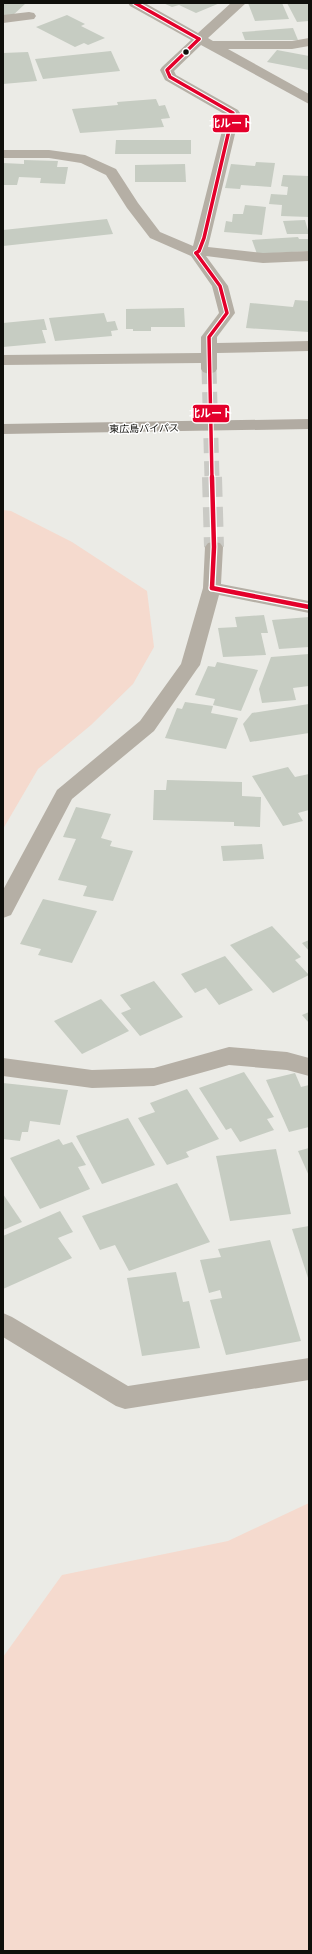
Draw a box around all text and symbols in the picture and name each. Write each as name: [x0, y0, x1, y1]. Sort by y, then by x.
unlabelled marker: [181, 47, 191, 57]
line badge: 北ルート: [212, 114, 250, 133]
text: 北ルート: [209, 115, 253, 130]
line badge: 北ルート: [192, 404, 230, 423]
text: 北ルート: [189, 405, 233, 420]
street label: 東広島バイパス: [109, 420, 179, 436]

